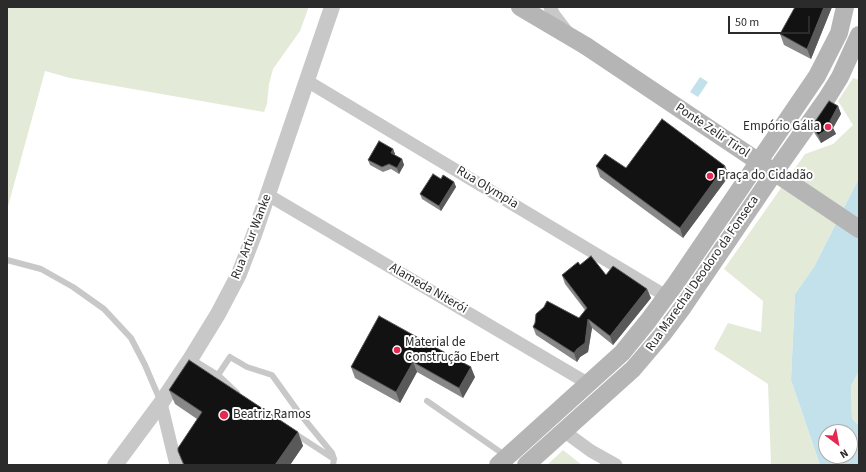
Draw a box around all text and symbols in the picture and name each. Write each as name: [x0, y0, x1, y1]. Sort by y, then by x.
scale bar: [730, 8, 812, 34]
text: 50 m: [735, 14, 759, 31]
street label: Ponte Zelir Tirol: [672, 100, 752, 162]
place label: Empório Gália: [743, 119, 820, 135]
marker: Empório Gália: [823, 122, 833, 132]
street label: Rua Olympia: [453, 163, 521, 213]
place label: Praça do Cidadão: [718, 168, 813, 184]
marker: Praça do Cidadão: [705, 171, 715, 181]
street label: Rua Artur Wanke: [229, 192, 275, 282]
street label: Rua Marechal Deodoro da Fonseca: [643, 193, 763, 355]
street label: Alameda Niterói: [386, 260, 470, 318]
place label: Material de Construção Ebert: [405, 335, 499, 366]
marker: Material de Construção Ebert: [392, 345, 402, 355]
place label: Beatriz Ramos: [233, 407, 311, 423]
marker: Beatriz Ramos: [218, 409, 230, 421]
north arrow: [818, 424, 858, 464]
text: N: [837, 445, 851, 462]

